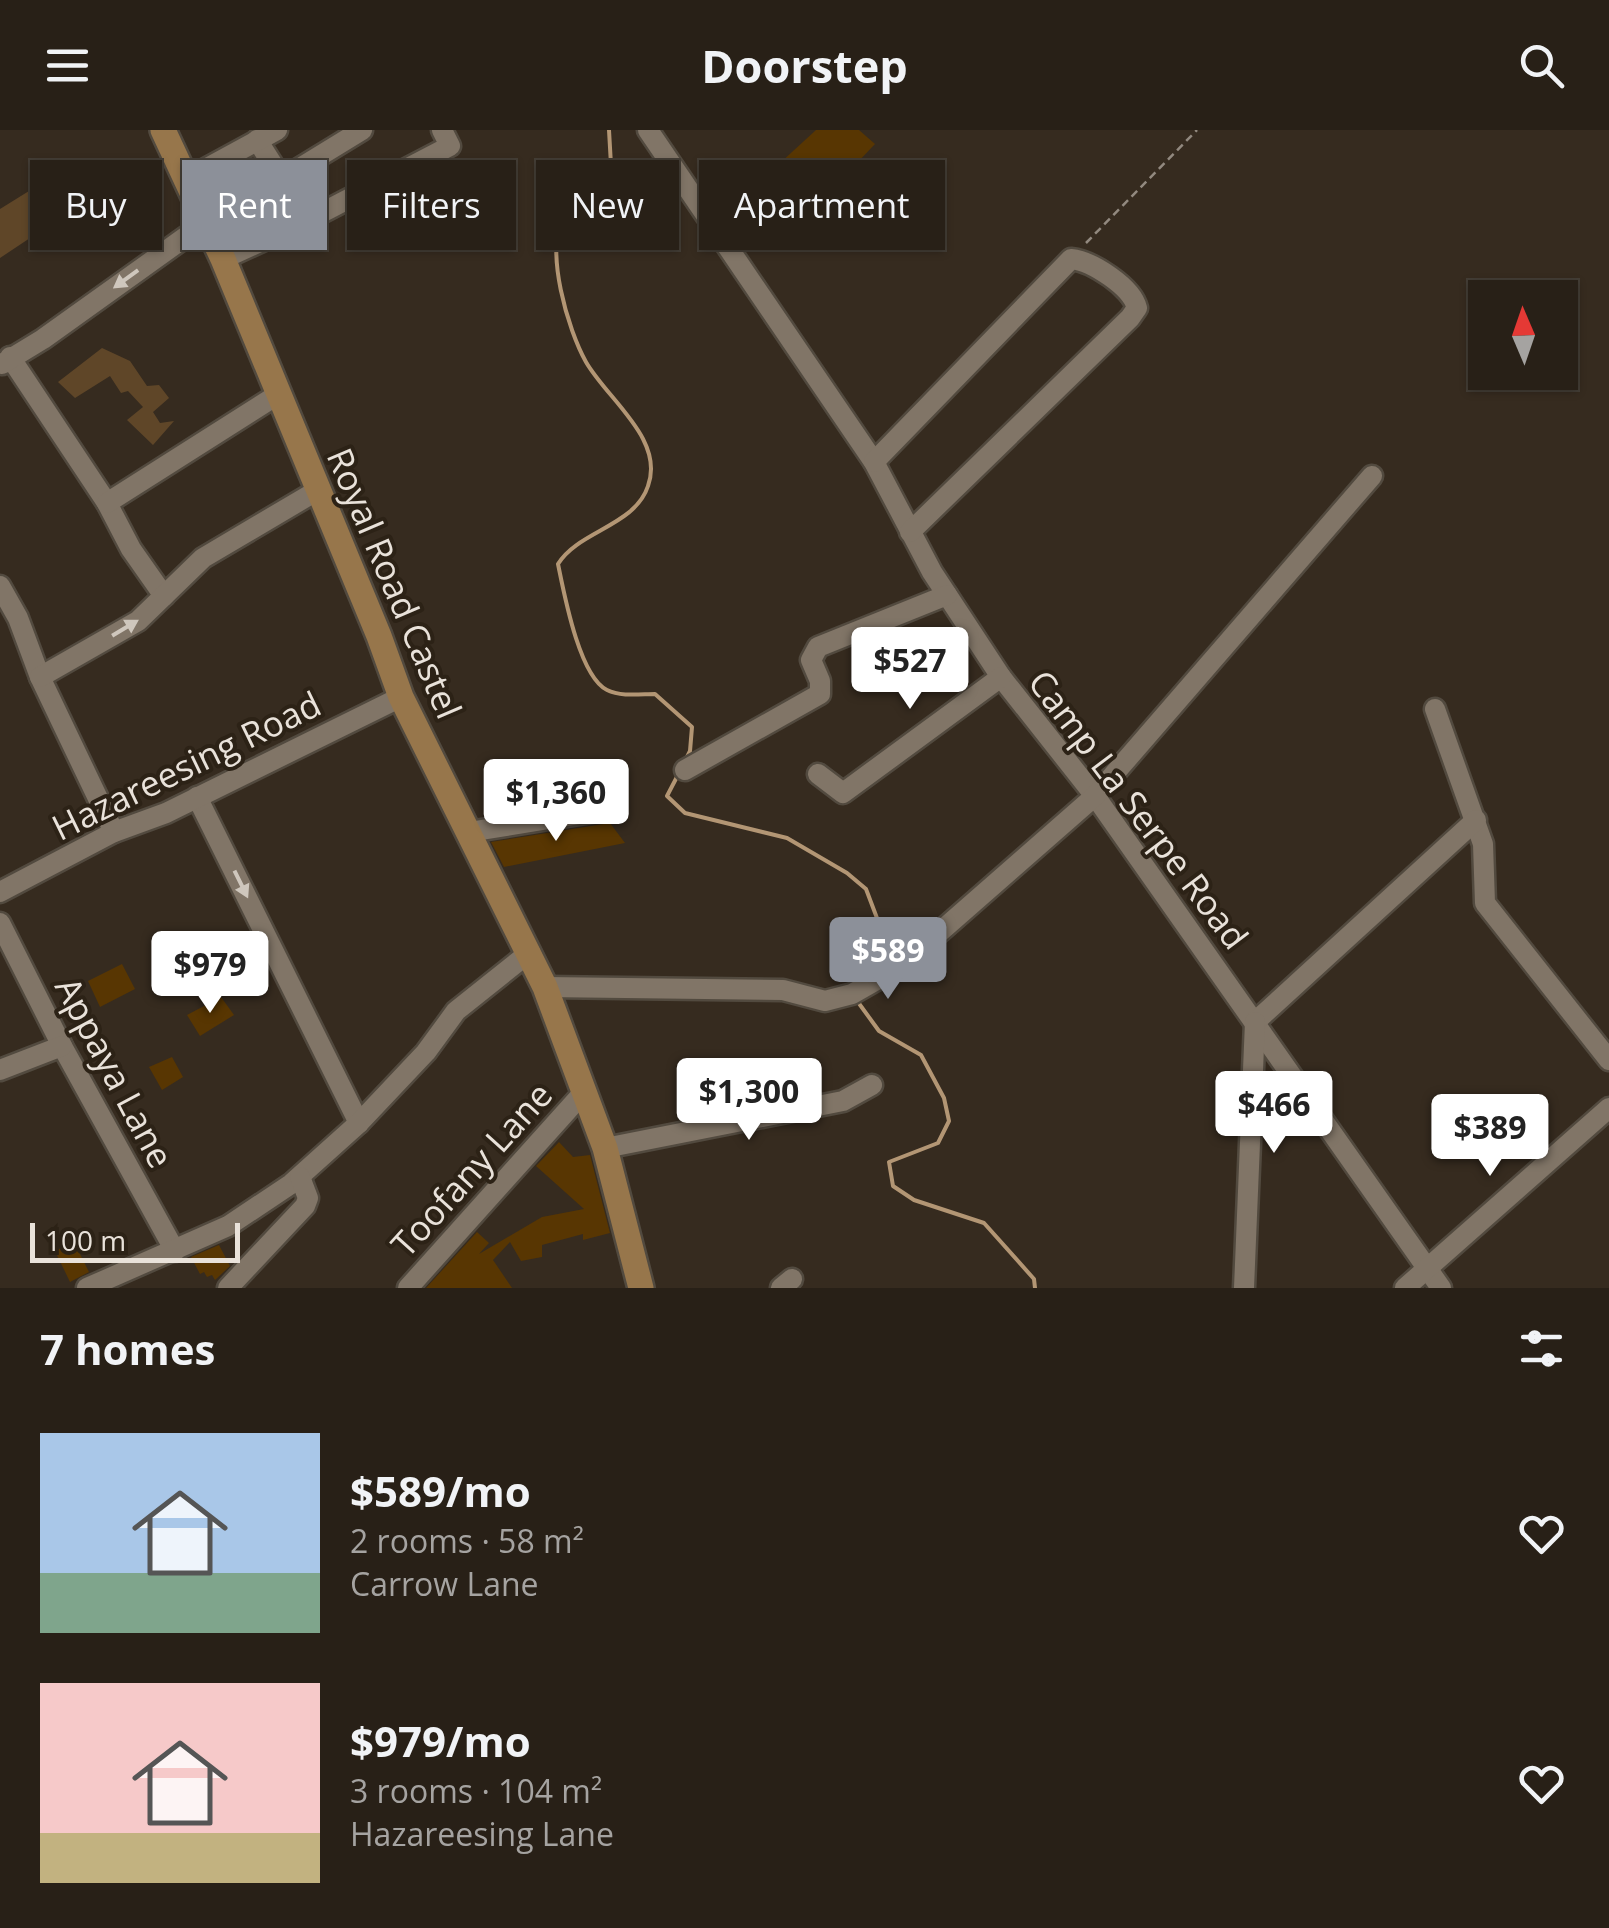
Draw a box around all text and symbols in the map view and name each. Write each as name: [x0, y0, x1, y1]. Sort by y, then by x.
text: Doorstep: [701, 35, 908, 96]
icon: menu: [40, 38, 95, 93]
icon: search: [1514, 38, 1569, 93]
chip: Buy: [30, 160, 162, 250]
chip: Rent: [182, 160, 327, 250]
chip: Filters: [347, 160, 516, 250]
chip: New: [536, 160, 679, 250]
chip: Apartment: [699, 160, 945, 250]
one-way arrow: [113, 269, 139, 289]
north arrow: [1468, 280, 1578, 390]
map controls: [1468, 280, 1578, 390]
street label: Royal Road Castel: [317, 441, 473, 725]
one-way arrow: [110, 620, 139, 637]
pin: $527: [851, 627, 969, 712]
text: $527: [873, 638, 947, 681]
street label: Camp La Serpe Road: [1019, 660, 1259, 958]
street label: Hazareesing Road: [44, 680, 328, 850]
pin: $1,360: [475, 759, 637, 844]
text: $1,360: [506, 770, 606, 813]
one-way arrow: [232, 870, 249, 899]
pin: $589: [829, 917, 947, 1002]
text: $589: [851, 928, 925, 971]
pin: $979: [151, 931, 269, 1016]
text: $979: [173, 942, 247, 985]
street label: Appaya Lane: [45, 969, 185, 1175]
pin: $1,300: [668, 1058, 830, 1143]
text: $1,300: [699, 1069, 799, 1112]
pin: $466: [1215, 1071, 1333, 1156]
street label: Toofany Lane: [380, 1072, 562, 1266]
text: $466: [1237, 1082, 1311, 1125]
pin: $389: [1431, 1094, 1549, 1179]
text: $389: [1453, 1105, 1527, 1148]
scale bar: [30, 1218, 240, 1262]
text: 100 m: [45, 1221, 126, 1259]
text: 7 homes: [40, 1320, 215, 1377]
icon: filters: [1514, 1321, 1569, 1376]
text: $589/mo: [350, 1462, 531, 1519]
icon: home: [120, 1473, 240, 1593]
icon: heart: [1514, 1506, 1569, 1561]
text: 2 rooms · 58 m²: [350, 1519, 584, 1562]
text: Carrow Lane: [350, 1562, 539, 1605]
text: $979/mo: [350, 1712, 531, 1769]
icon: home: [120, 1723, 240, 1843]
icon: heart: [1514, 1756, 1569, 1811]
text: 3 rooms · 104 m²: [350, 1769, 602, 1812]
text: Hazareesing Lane: [350, 1812, 614, 1855]

